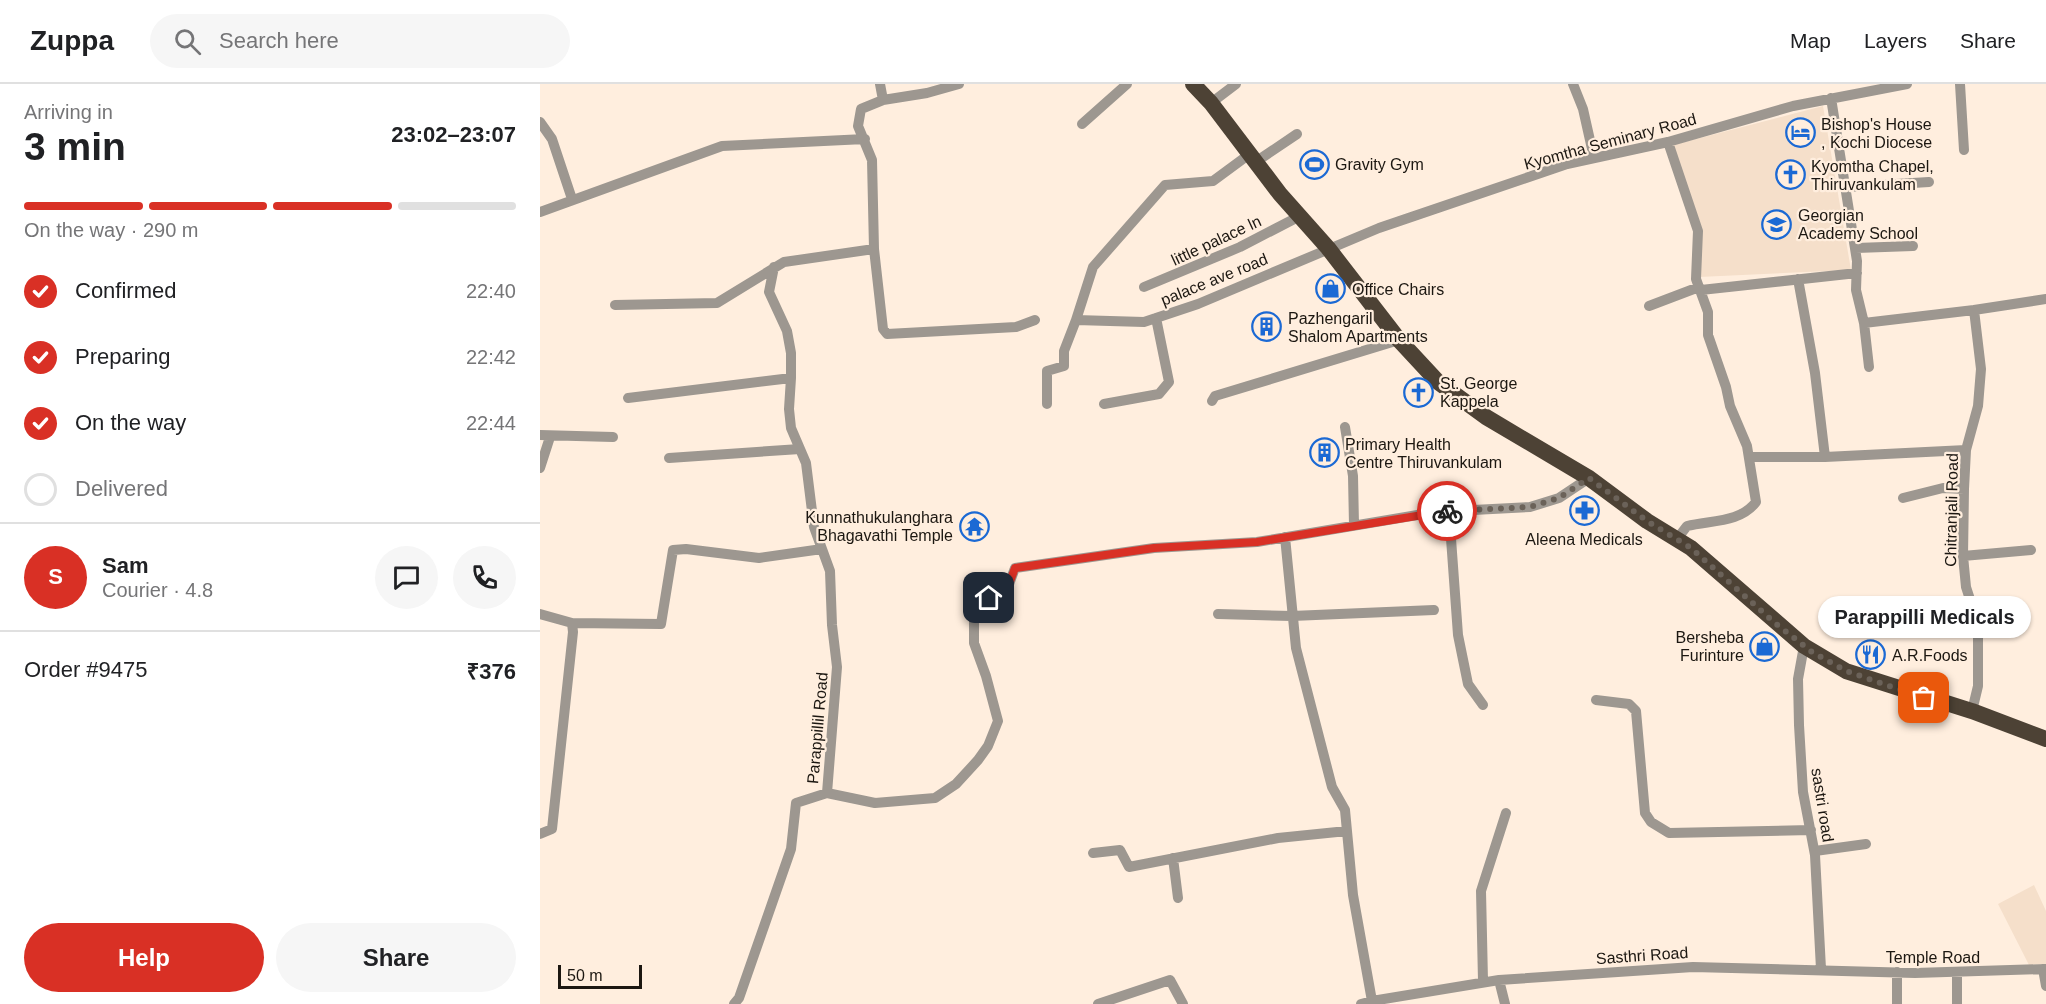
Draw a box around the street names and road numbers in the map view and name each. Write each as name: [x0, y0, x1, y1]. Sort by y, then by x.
street label: Kyomtha Seminary Road: [1522, 110, 1698, 173]
street label: little palace ln: [1169, 212, 1264, 269]
street label: palace ave road: [1158, 250, 1270, 309]
street label: Chitranjali Road: [1942, 453, 1961, 567]
street label: Parappillil Road: [804, 671, 831, 785]
street label: sastri road: [1808, 767, 1837, 843]
street label: Sasthri Road: [1595, 944, 1689, 967]
street label: Temple Road: [1886, 949, 1980, 966]

